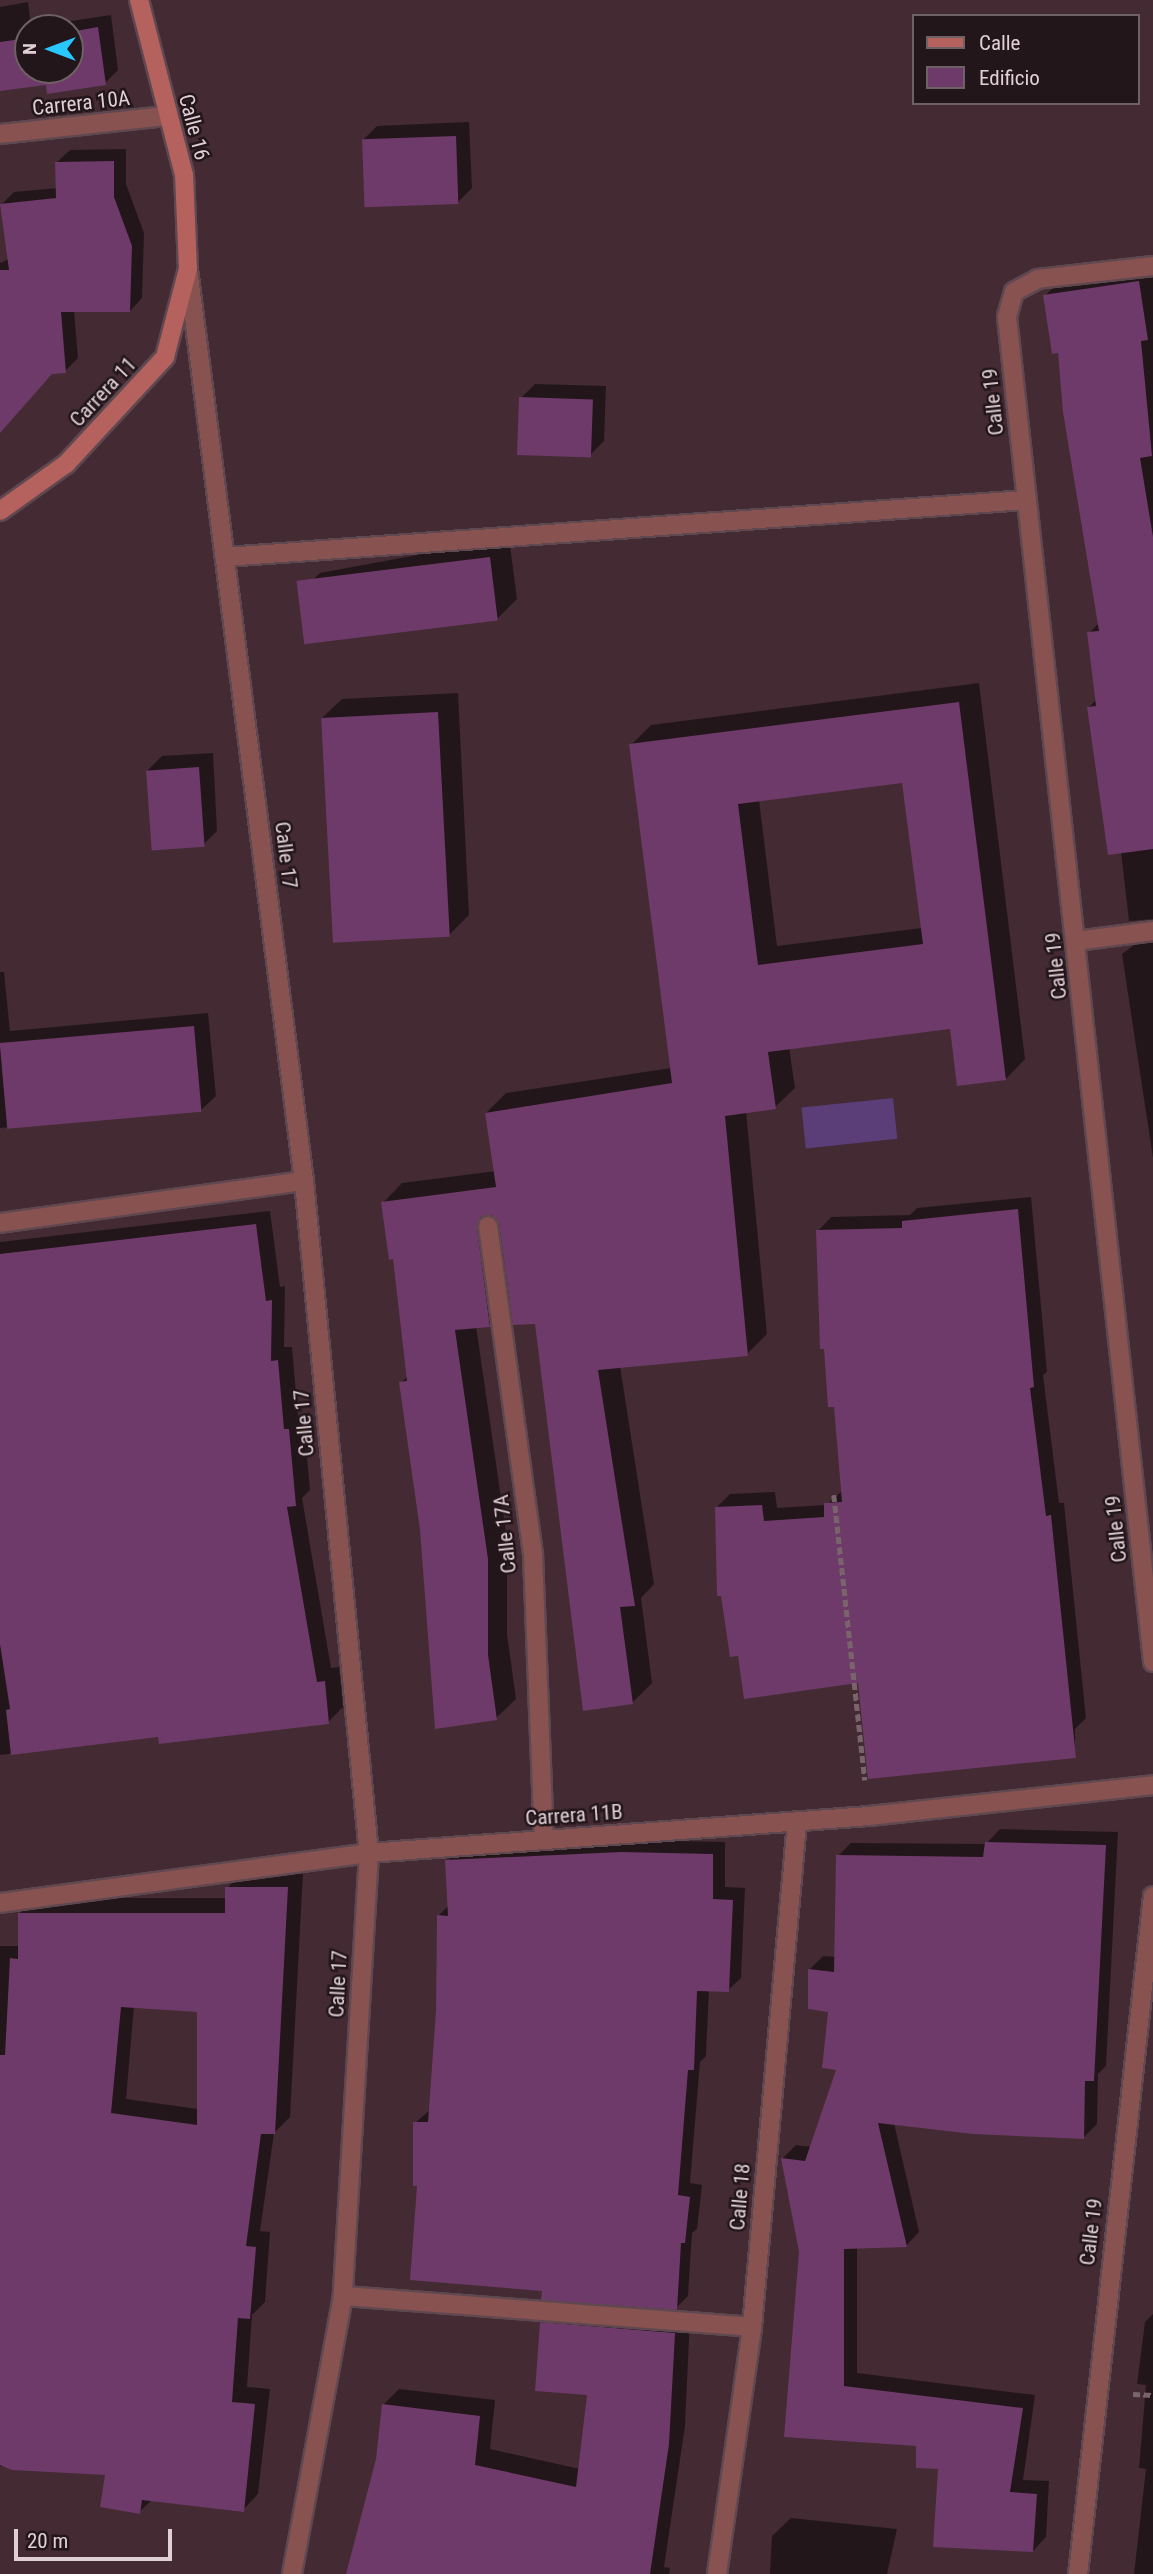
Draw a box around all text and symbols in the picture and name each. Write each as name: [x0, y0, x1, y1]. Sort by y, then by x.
north arrow: [14, 14, 84, 84]
legend: [912, 14, 1139, 105]
text: Calle: [979, 31, 1020, 55]
text: N: [18, 43, 41, 55]
text: Edificio: [979, 66, 1040, 90]
street label: Carrera 10A: [31, 85, 131, 121]
street label: Calle 16: [173, 91, 215, 163]
street label: Carrera 11: [64, 352, 142, 432]
street label: Calle 19: [977, 367, 1009, 437]
street label: Calle 17: [269, 820, 303, 890]
street label: Calle 19: [1040, 931, 1072, 1001]
street label: Calle 17: [289, 1389, 319, 1457]
street label: Calle 17A: [488, 1493, 522, 1575]
street label: Calle 19: [1100, 1494, 1132, 1564]
street label: Carrera 11B: [525, 1799, 623, 1831]
street label: Calle 17: [324, 1950, 352, 2018]
street label: Calle 18: [725, 2163, 755, 2231]
street label: Calle 19: [1074, 2197, 1108, 2267]
scale bar: [18, 2514, 175, 2558]
text: 20 m: [27, 2529, 68, 2553]

